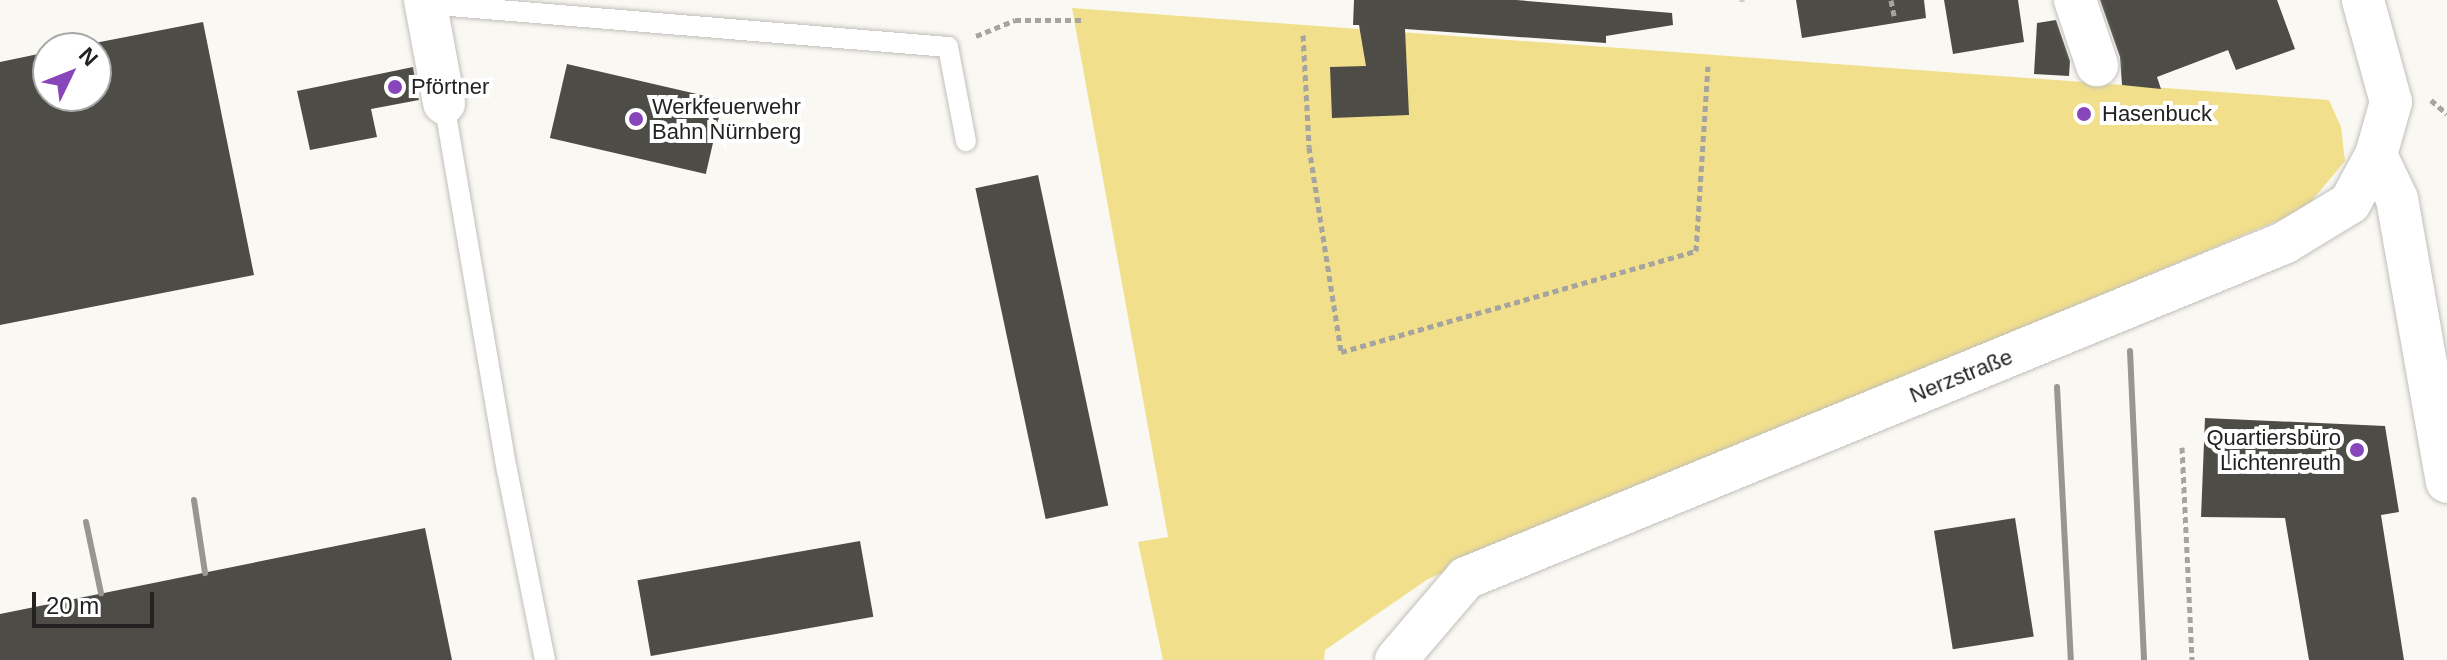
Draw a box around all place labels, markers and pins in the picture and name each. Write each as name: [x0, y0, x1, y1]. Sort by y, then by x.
place label: Pförtner: [411, 74, 489, 100]
marker: Pförtner: [386, 78, 404, 96]
place label: Werkfeuerwehr Bahn Nürnberg: [652, 93, 801, 144]
place label: Hasenbuck: [2102, 101, 2212, 127]
marker: Hasenbuck: [2073, 103, 2095, 125]
marker: Werkfeuerwehr Bahn Nürnberg: [627, 110, 645, 128]
place label: Quartiersbüro Lichtenreuth: [2206, 424, 2341, 476]
marker: Quartiersbüro Lichtenreuth: [2348, 441, 2366, 459]

